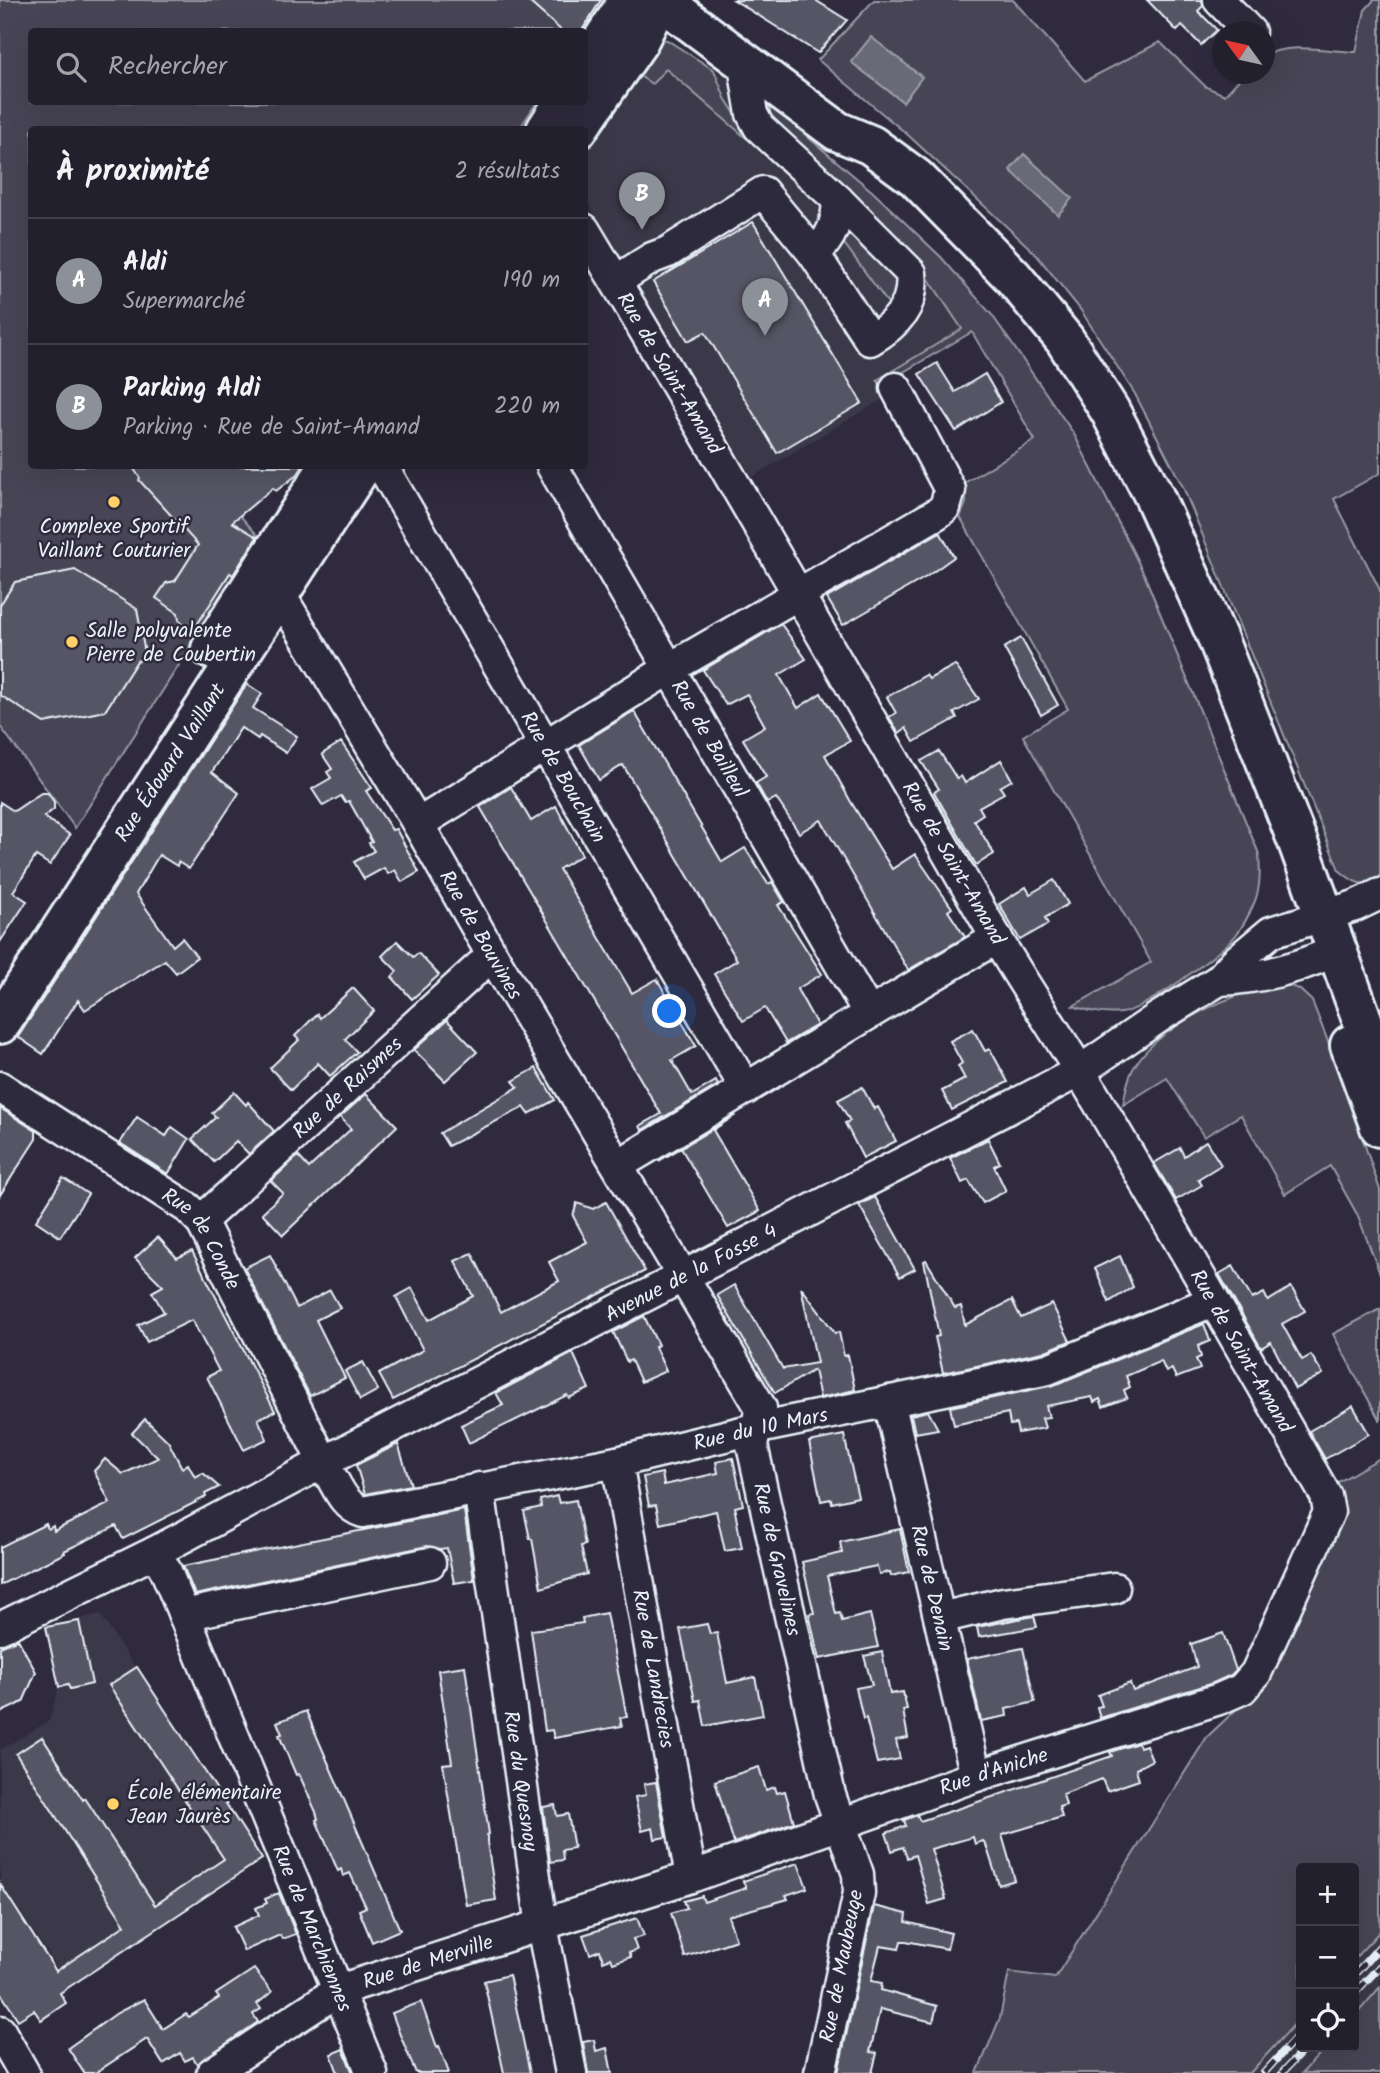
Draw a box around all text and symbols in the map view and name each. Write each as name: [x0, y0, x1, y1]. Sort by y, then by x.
north arrow: [1212, 21, 1275, 84]
search box: [28, 28, 588, 105]
text: Rechercher: [108, 46, 227, 88]
icon: search: [52, 48, 90, 86]
text: À proximité: [56, 148, 209, 196]
text: 2 résultats: [455, 154, 560, 190]
pin: B: [619, 172, 665, 230]
text: Aldi: [123, 242, 167, 284]
text: A: [72, 263, 86, 299]
text: 190 m: [503, 263, 560, 299]
pin: A: [742, 278, 788, 336]
text: Supermarché: [123, 284, 245, 320]
street label: Rue de Saint-Amand: [607, 286, 731, 462]
text: Parking Aldi: [123, 368, 261, 410]
text: B: [72, 389, 86, 425]
text: 220 m: [494, 389, 560, 425]
text: Parking · Rue de Saint-Amand: [123, 410, 419, 446]
marker: Complexe Sportif Vaillant Couturier: [106, 494, 122, 510]
place label: Complexe Sportif Vaillant Couturier: [38, 511, 191, 568]
place label: Salle polyvalente Pierre de Coubertin: [86, 615, 256, 672]
marker: Salle polyvalente Pierre de Coubertin: [64, 634, 80, 650]
street label: Rue de Bailleul: [661, 674, 756, 805]
street label: Rue Édouard Vaillant: [107, 676, 235, 849]
street label: Rue de Bouchain: [511, 705, 614, 850]
street label: Rue de Saint-Amand: [892, 776, 1013, 952]
street label: Rue de Bouvines: [429, 864, 530, 1007]
your location: [652, 994, 686, 1028]
street label: Rue de Raismes: [285, 1029, 411, 1148]
street label: Rue de Conde: [154, 1180, 249, 1296]
street label: Avenue de la Fosse 4: [599, 1215, 783, 1332]
street label: Rue de Saint-Amand: [1180, 1264, 1301, 1440]
street label: Rue du 10 Mars: [690, 1399, 831, 1461]
street label: Rue de Gravelines: [743, 1480, 809, 1639]
street label: Rue de Denain: [900, 1522, 962, 1655]
street label: Rue de Landrecies: [622, 1587, 683, 1751]
street label: Rue du Quesnoy: [493, 1709, 546, 1854]
street label: Rue d'Aniche: [935, 1739, 1053, 1806]
place label: École élémentaire Jean Jaurès: [127, 1777, 282, 1834]
marker: École élémentaire Jean Jaurès: [105, 1796, 121, 1812]
street label: Rue de Marchiennes: [262, 1840, 360, 2017]
map controls: [1296, 1863, 1359, 2052]
button: +: [1296, 1863, 1359, 1926]
street label: Rue de Maubeuge: [811, 1886, 874, 2046]
street label: Rue de Merville: [359, 1926, 498, 1999]
button: −: [1296, 1926, 1359, 1989]
button: locate: [1296, 1989, 1359, 2052]

